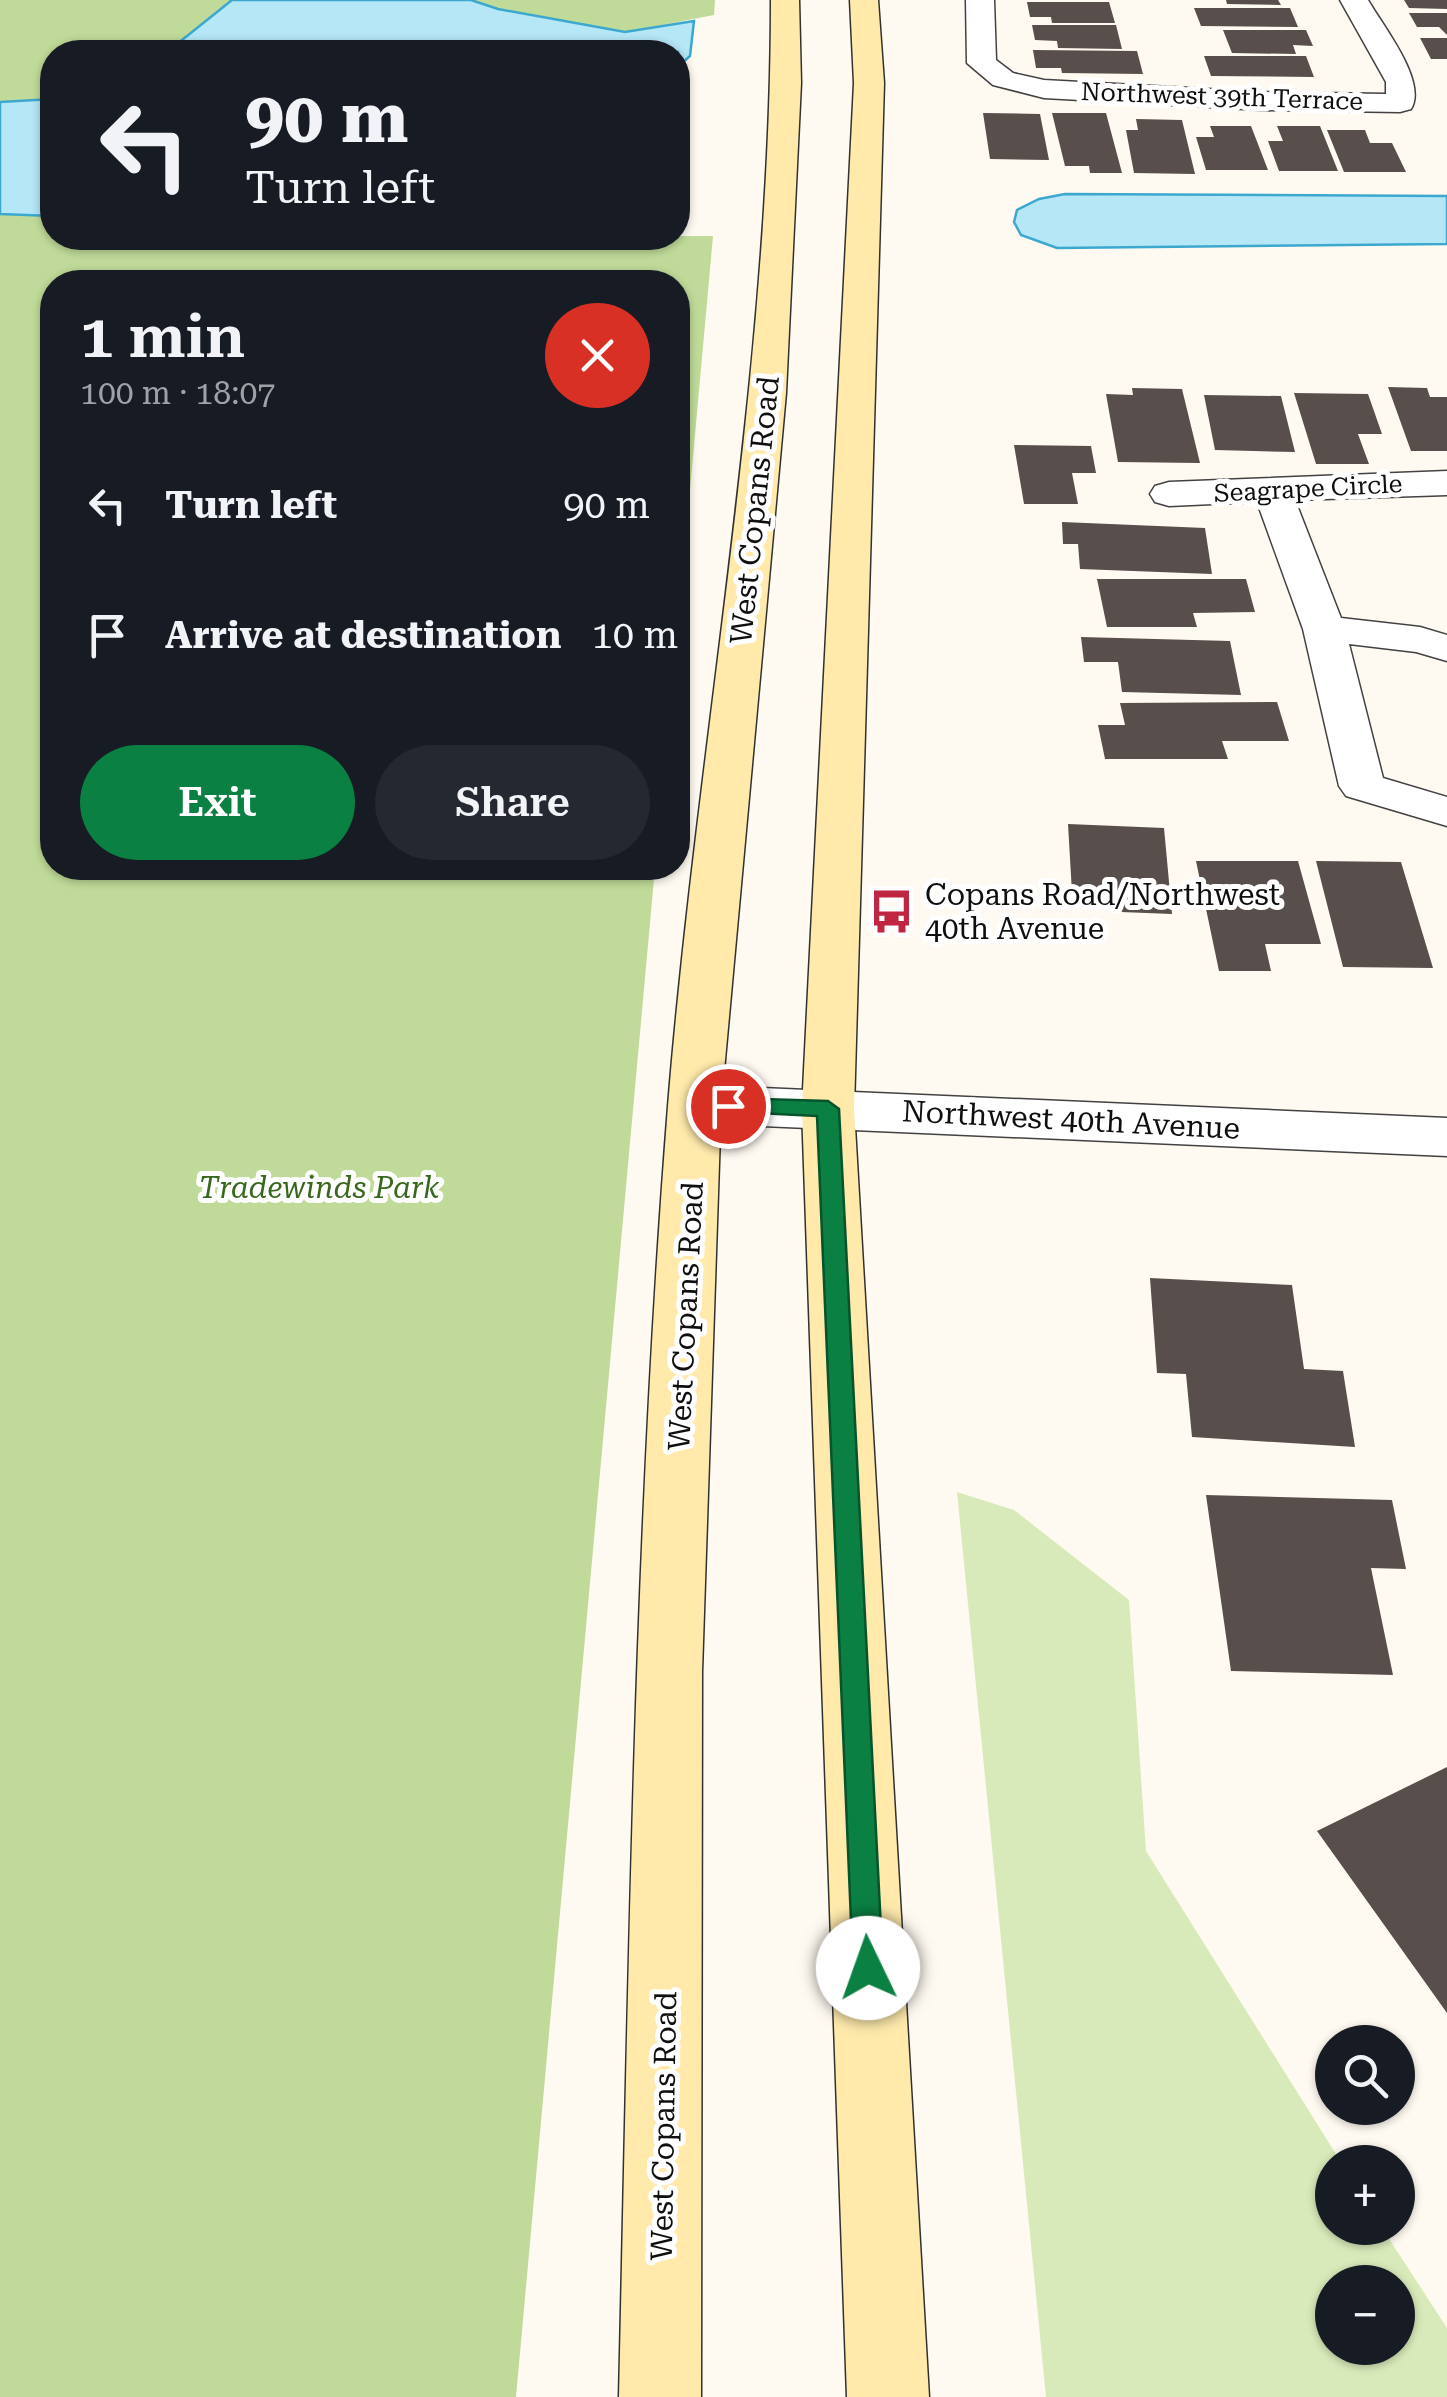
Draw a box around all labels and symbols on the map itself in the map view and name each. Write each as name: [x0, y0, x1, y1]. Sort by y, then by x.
street label: Northwest 39th Terrace: [1080, 77, 1364, 116]
street label: West Copans Road: [723, 374, 786, 646]
street label: Seagrape Circle: [1213, 469, 1403, 508]
place label: Copans Road/Northwest 40th Avenue: [925, 877, 1280, 946]
bus stop icon: Copans Road/Northwest 40th Avenue: [868, 888, 916, 936]
pin: [686, 1064, 771, 1149]
street label: Northwest 40th Avenue: [901, 1093, 1241, 1146]
park label: Tradewinds Park: [199, 1170, 440, 1205]
street label: West Copans Road: [661, 1181, 710, 1451]
position arrow: [816, 1916, 920, 2020]
street label: West Copans Road: [644, 1991, 683, 2261]

